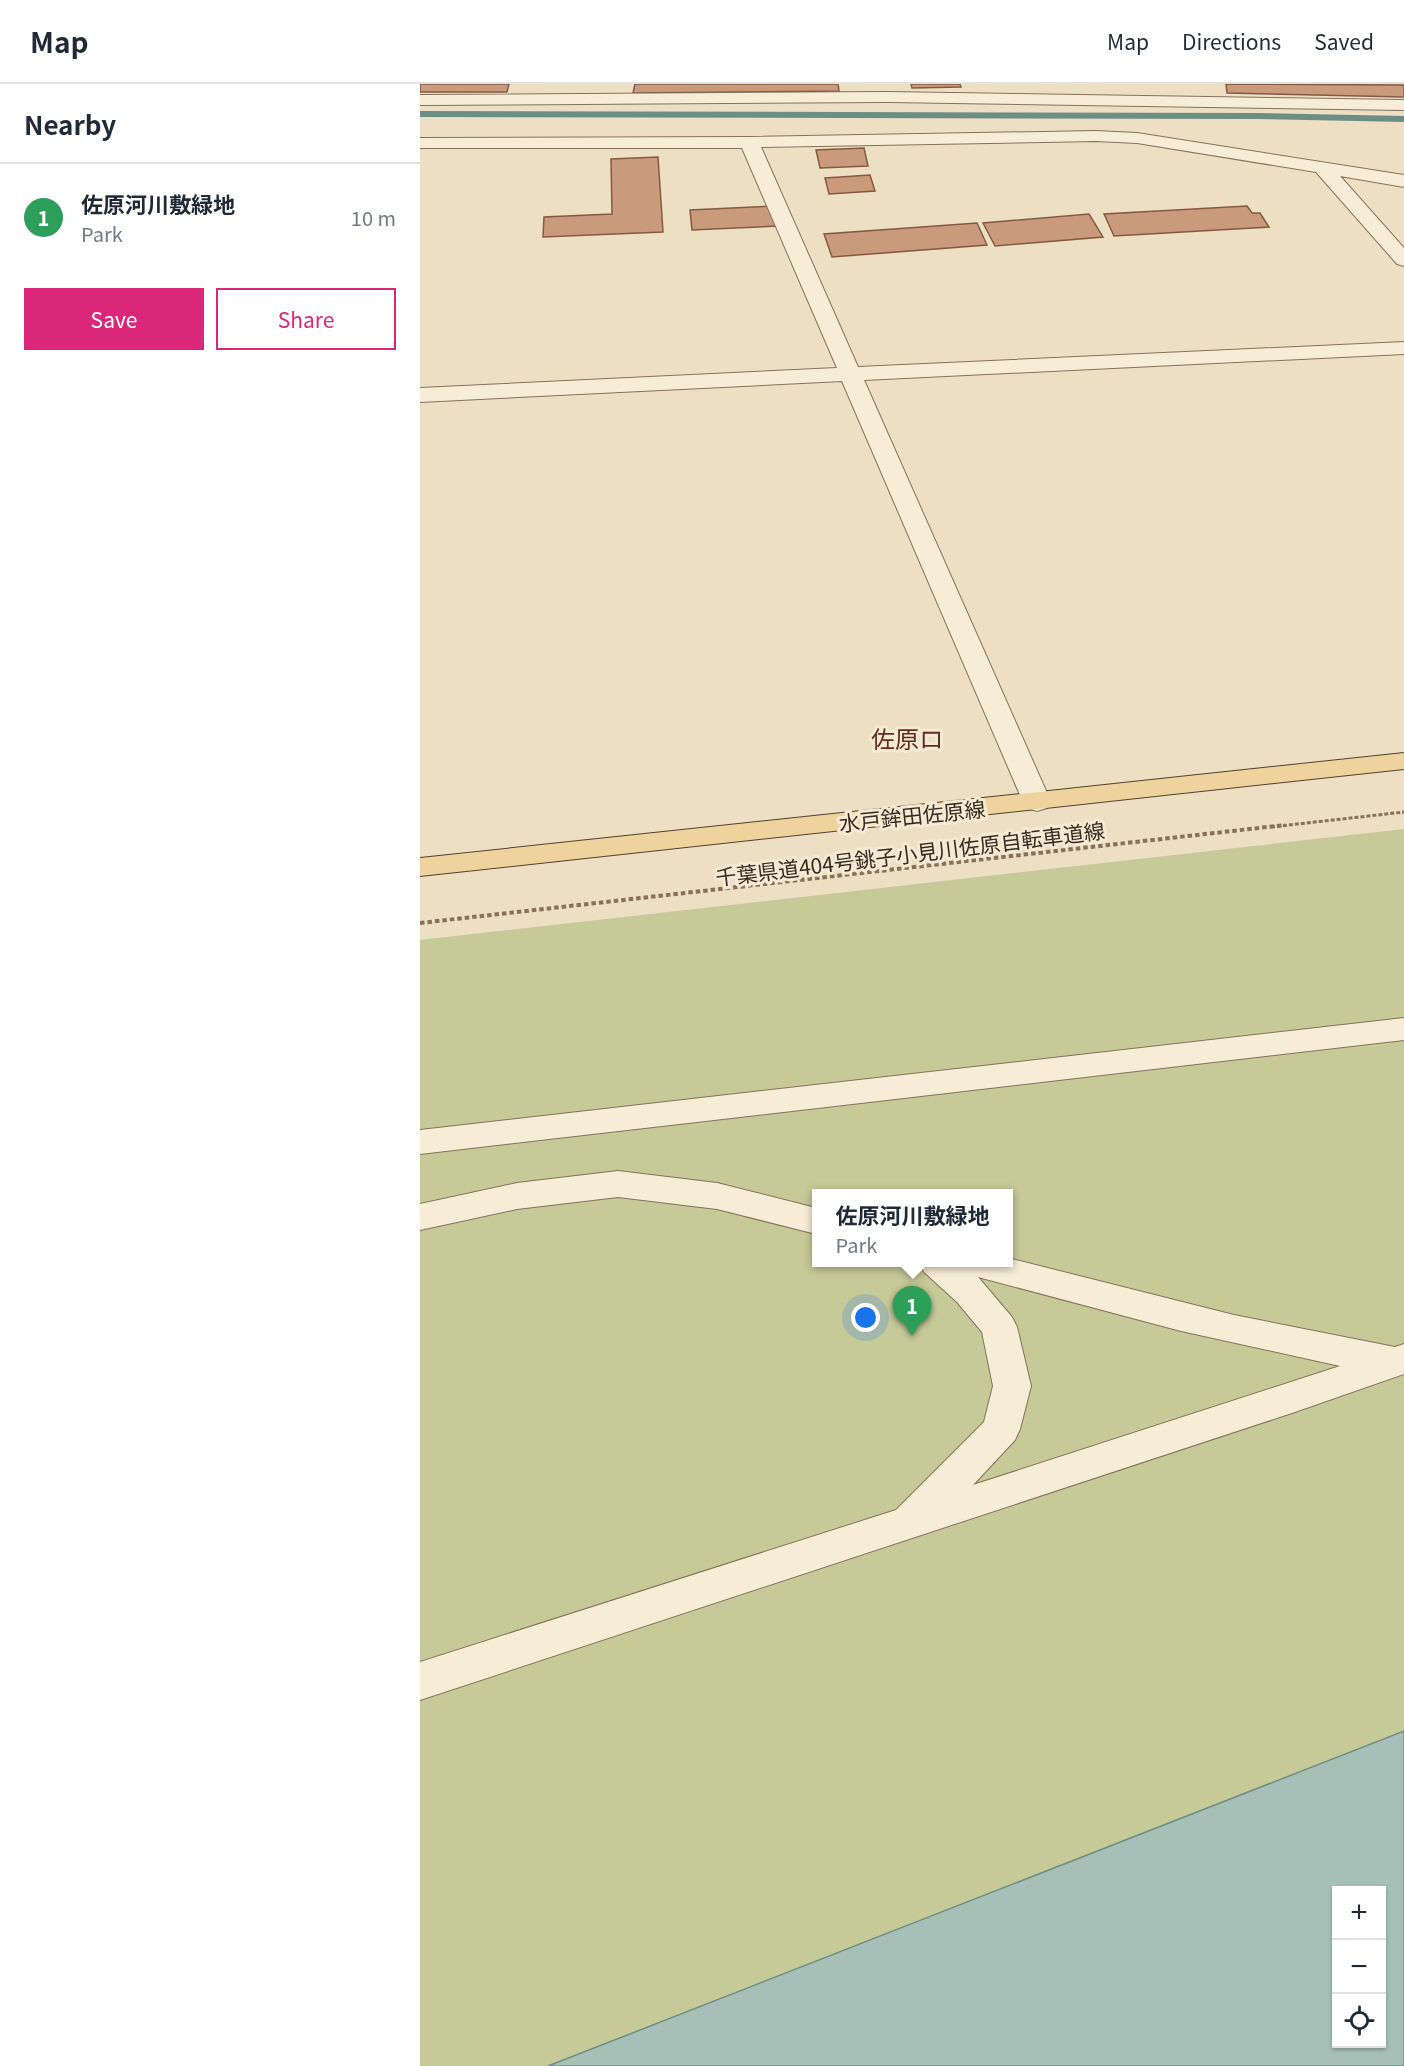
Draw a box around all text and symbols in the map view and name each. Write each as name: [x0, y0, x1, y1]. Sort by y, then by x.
text: Map: [30, 21, 88, 61]
text: Map: [1107, 26, 1149, 56]
text: Directions: [1182, 26, 1281, 56]
text: Saved: [1314, 26, 1374, 56]
text: Nearby: [24, 105, 116, 142]
text: 佐原河川敷緑地: [81, 187, 235, 219]
text: 1: [38, 203, 49, 232]
text: 10 m: [351, 203, 396, 232]
text: Park: [81, 219, 123, 248]
button: Save: [24, 288, 204, 350]
button: Share: [216, 288, 396, 350]
district label: 佐原ロ: [871, 720, 943, 755]
street label: 水戸鉾田佐原線: [837, 792, 987, 838]
street label: 千葉県道404号銚子小見川佐原自転車道線: [714, 814, 1106, 892]
popup: [812, 1189, 1013, 1267]
text: 佐原河川敷緑地: [835, 1198, 990, 1230]
text: Park: [835, 1230, 877, 1259]
pin: 1: [892, 1286, 932, 1336]
your location: [851, 1303, 880, 1332]
map controls: [1332, 1886, 1386, 2048]
button: +: [1332, 1886, 1386, 1940]
button: −: [1332, 1940, 1386, 1994]
button: locate: [1332, 1994, 1386, 2048]

